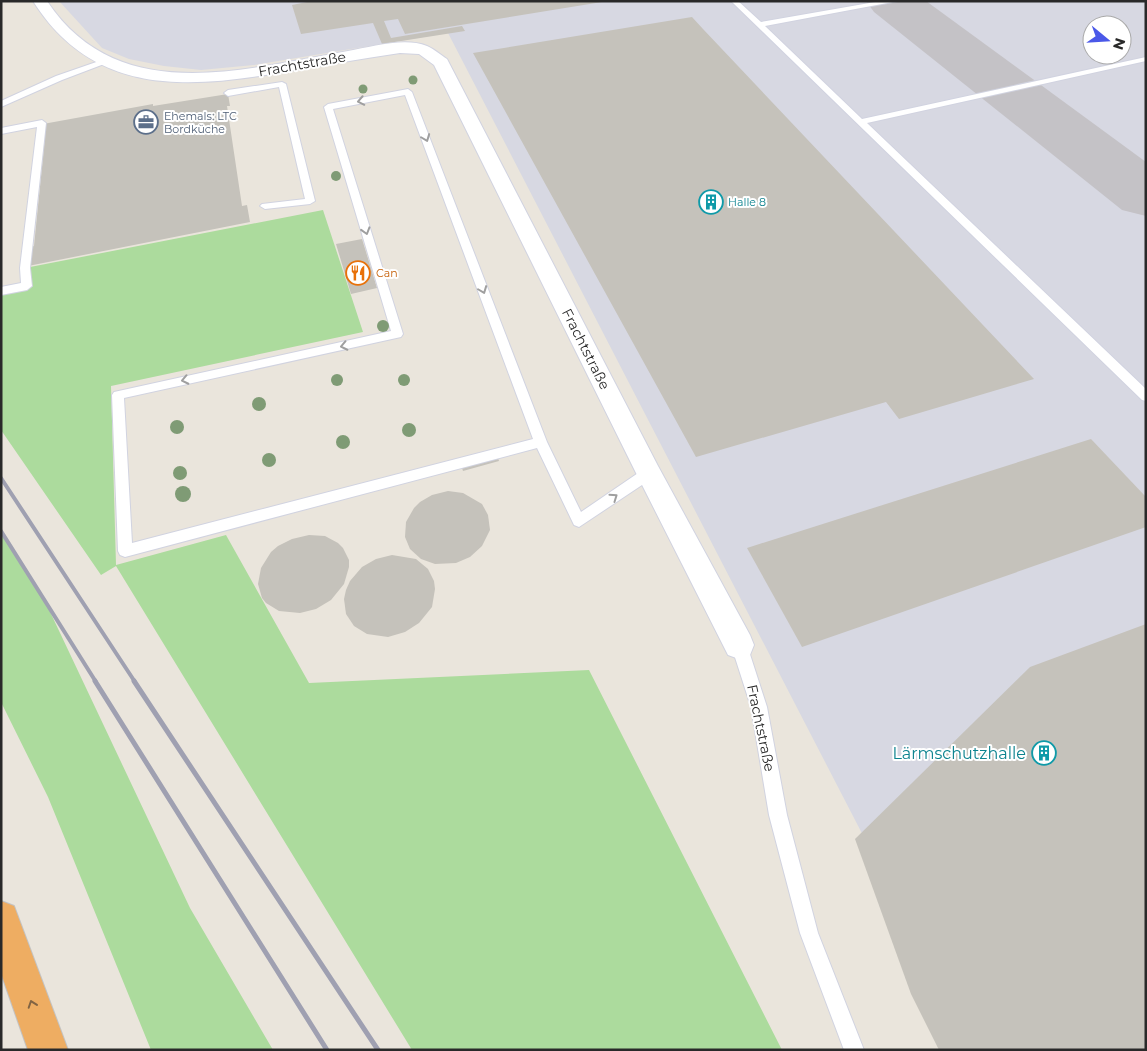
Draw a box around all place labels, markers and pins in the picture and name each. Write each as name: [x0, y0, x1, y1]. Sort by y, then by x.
office icon: Ehemals: LTC Bordküche: [133, 109, 159, 135]
place label: Ehemals: LTC Bordküche: [164, 109, 237, 136]
building icon: Halle 8: [698, 189, 724, 215]
place label: Halle 8: [728, 195, 766, 209]
restaurant icon: Can: [345, 260, 371, 286]
place label: Can: [376, 266, 398, 280]
building icon: Lärmschutzhalle: [1031, 740, 1057, 766]
place label: Lärmschutzhalle: [892, 744, 1026, 763]

